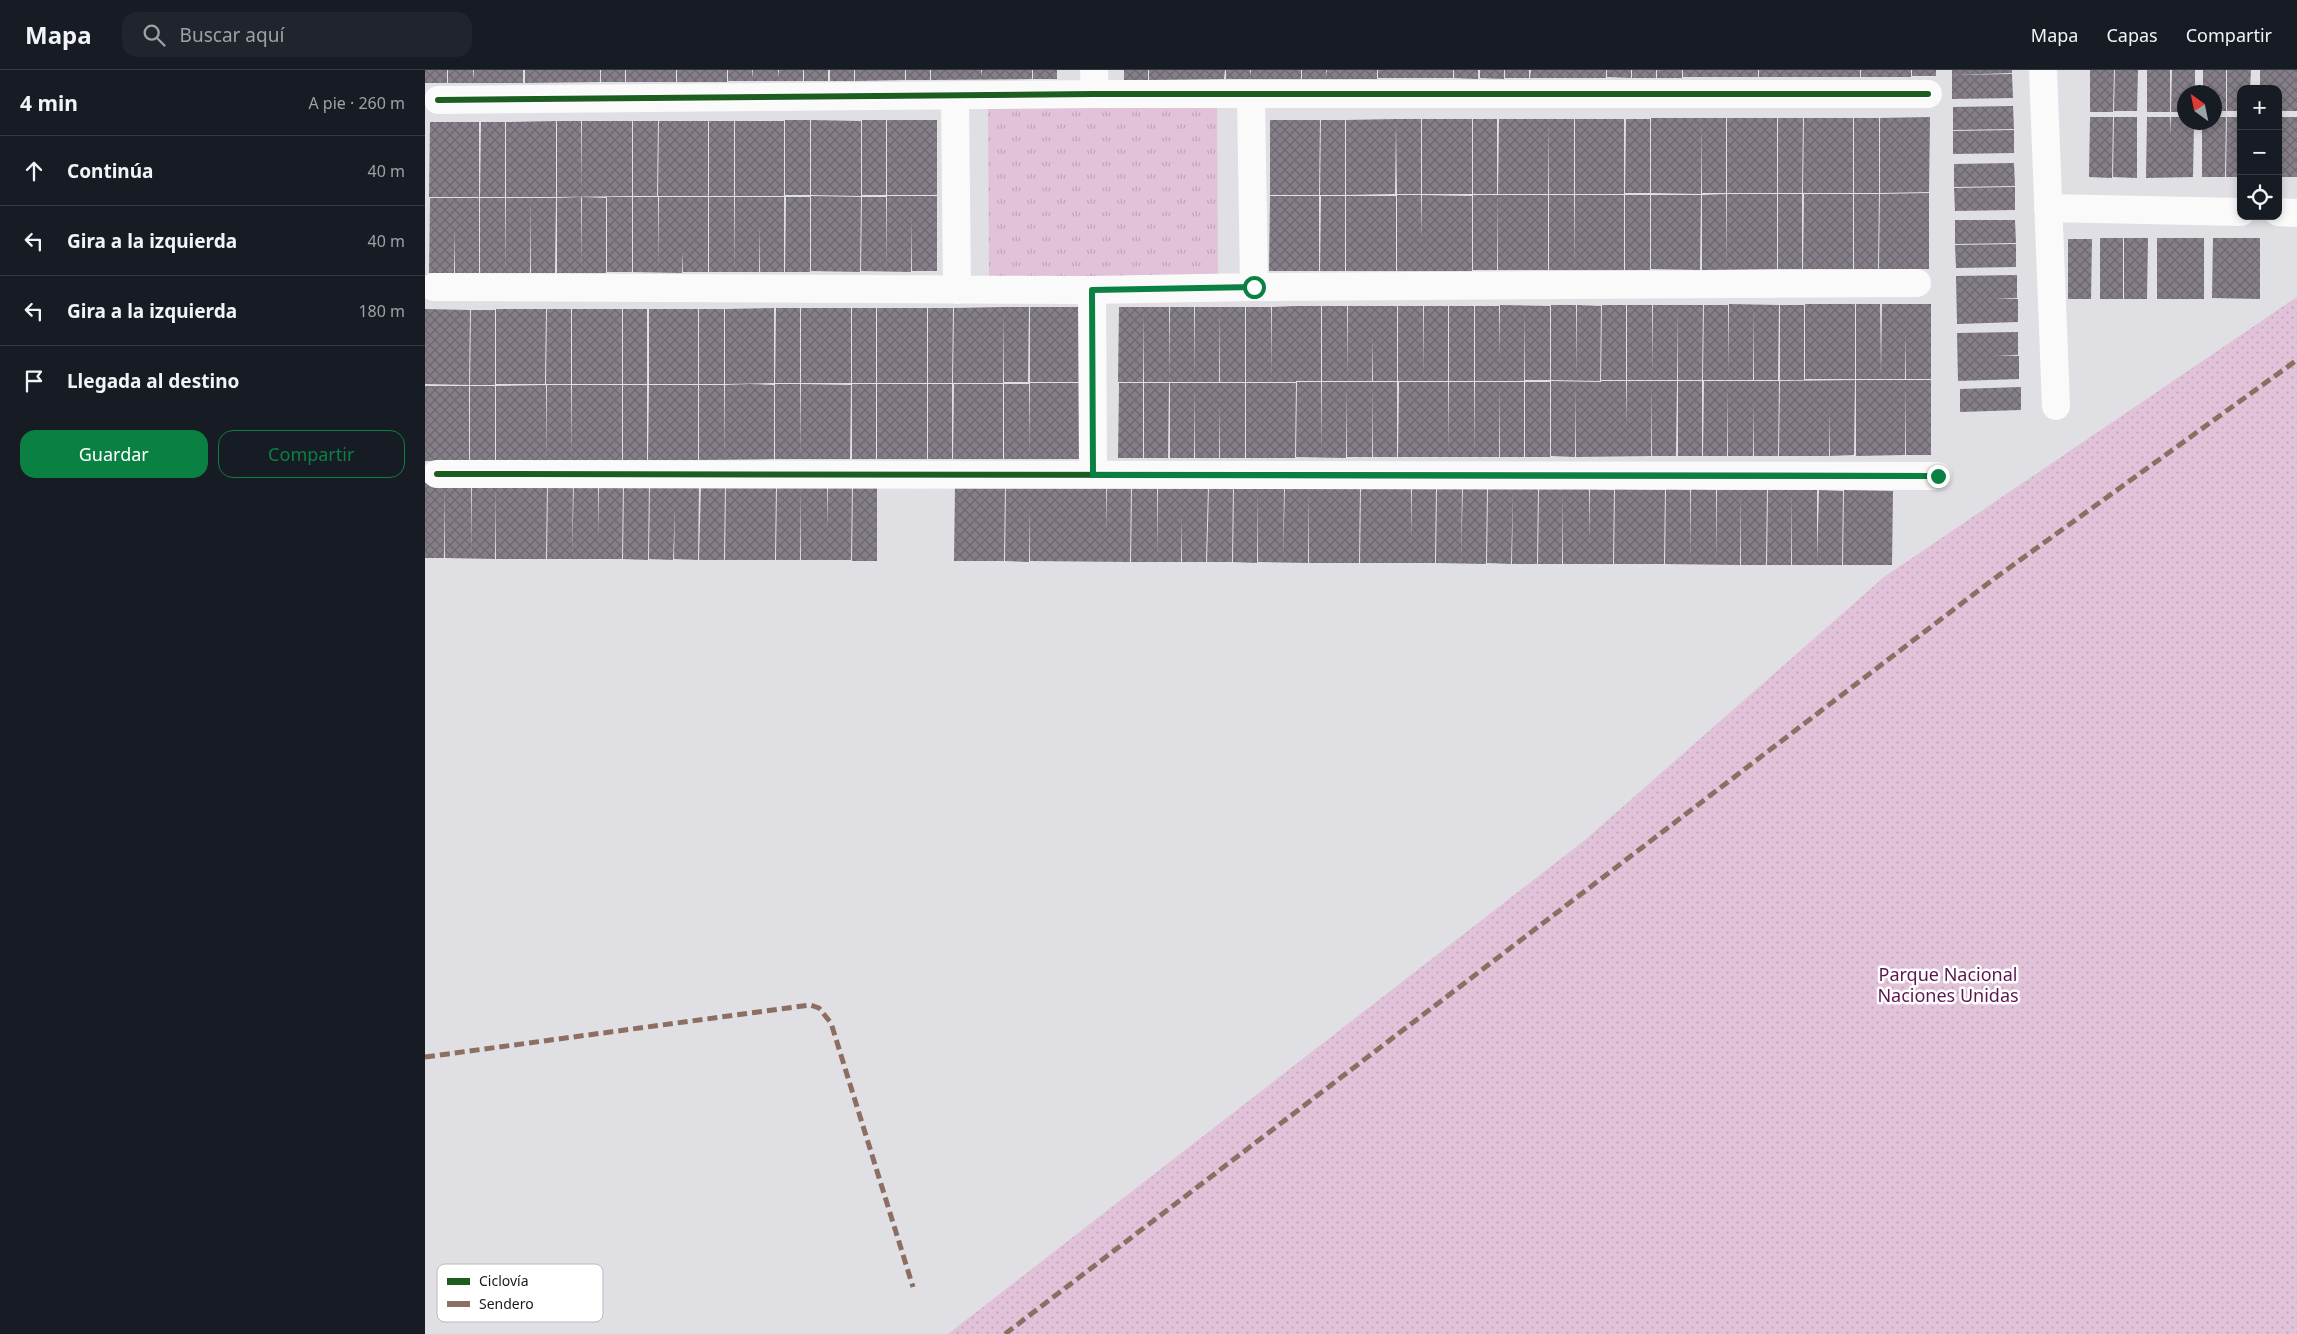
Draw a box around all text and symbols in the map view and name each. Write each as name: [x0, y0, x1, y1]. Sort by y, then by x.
search box: [122, 12, 472, 57]
text: Mapa: [25, 18, 92, 51]
icon: search: [140, 21, 168, 49]
text: Buscar aquí: [180, 22, 284, 48]
text: Mapa: [2031, 23, 2078, 47]
text: Capas: [2106, 23, 2158, 47]
text: Compartir: [2186, 23, 2272, 47]
north arrow: [2177, 85, 2222, 130]
map controls: [2237, 85, 2282, 220]
button: +: [2237, 85, 2282, 130]
text: 4 min: [20, 89, 78, 117]
text: A pie · 260 m: [308, 92, 405, 114]
button: −: [2237, 130, 2282, 175]
icon: ahead: [20, 157, 48, 185]
text: Continúa: [67, 158, 153, 184]
text: 40 m: [368, 160, 405, 182]
button: locate: [2237, 175, 2282, 220]
icon: left: [20, 227, 48, 255]
text: Gira a la izquierda: [67, 228, 237, 254]
text: 40 m: [368, 230, 405, 252]
route start: [1243, 276, 1266, 299]
icon: left: [20, 297, 48, 325]
text: Gira a la izquierda: [67, 298, 237, 324]
text: 180 m: [358, 300, 405, 322]
icon: arrive: [20, 367, 48, 395]
text: Llegada al destino: [67, 368, 239, 394]
button: Guardar: [20, 430, 208, 478]
button: Compartir: [218, 430, 405, 478]
route end: [1927, 465, 1950, 488]
park label: Parque Nacional Naciones Unidas: [1877, 962, 2019, 1007]
legend: [437, 1264, 603, 1322]
text: Ciclovía: [479, 1271, 529, 1290]
text: Sendero: [479, 1294, 534, 1313]

